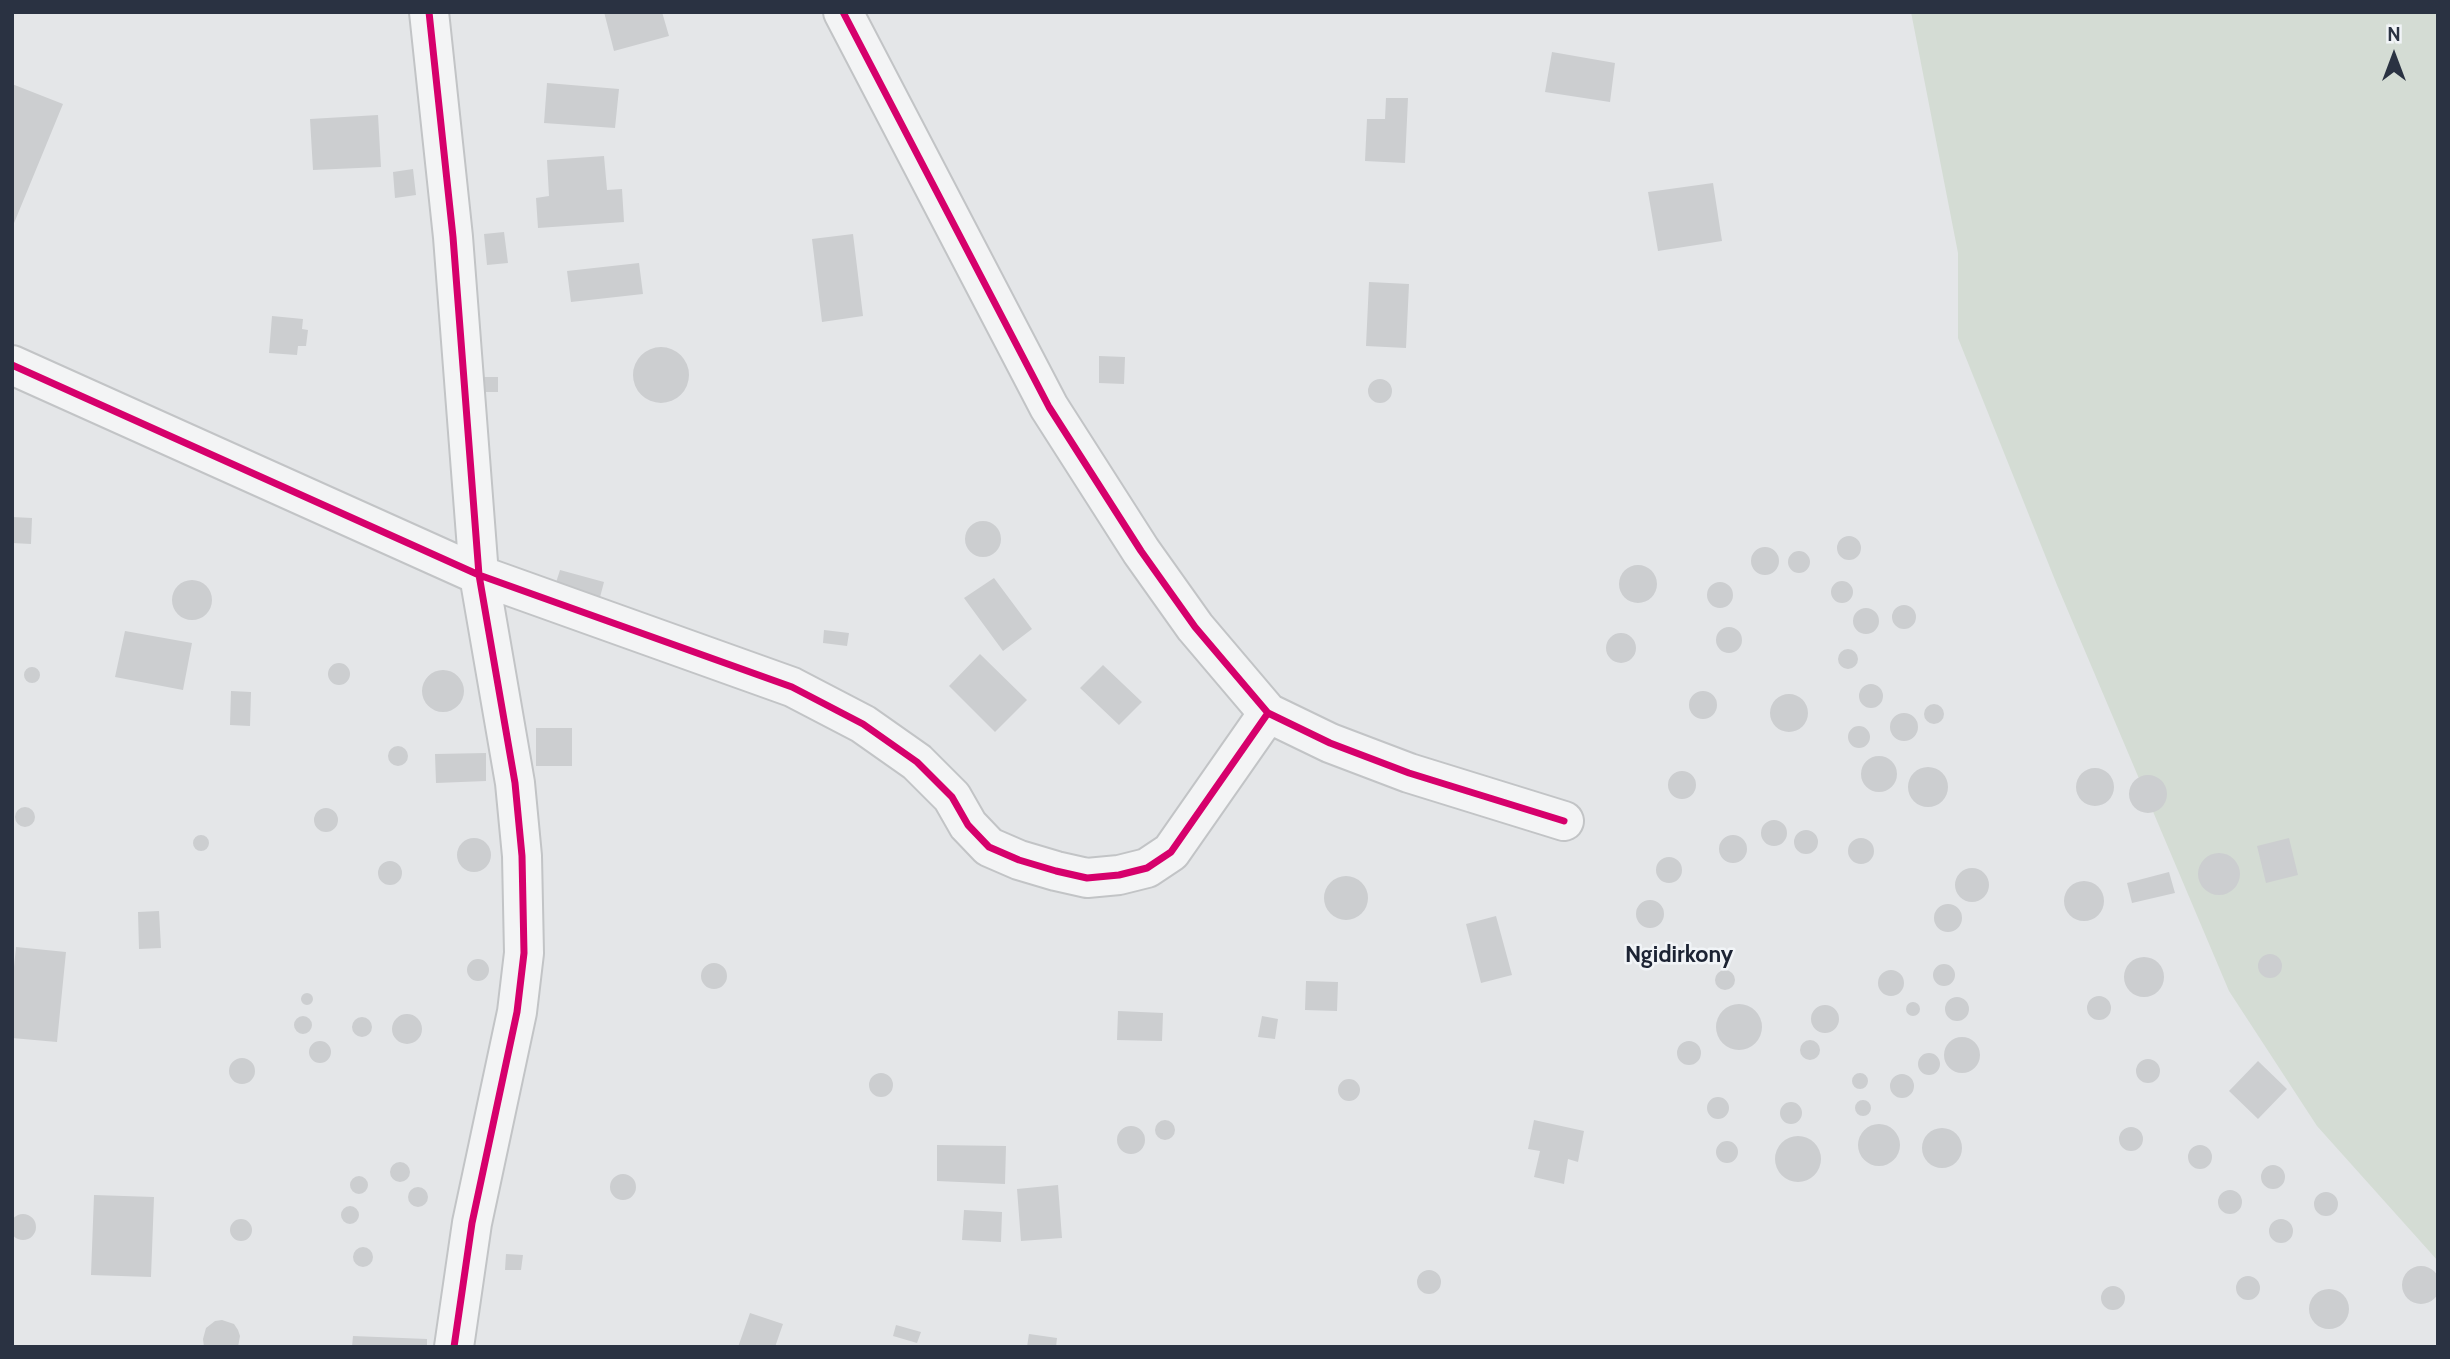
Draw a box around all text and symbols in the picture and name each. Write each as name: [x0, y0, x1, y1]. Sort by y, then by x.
north arrow: [2359, 21, 2429, 91]
text: N: [2387, 23, 2401, 46]
district label: Ngidirkony: [1625, 941, 1733, 969]

